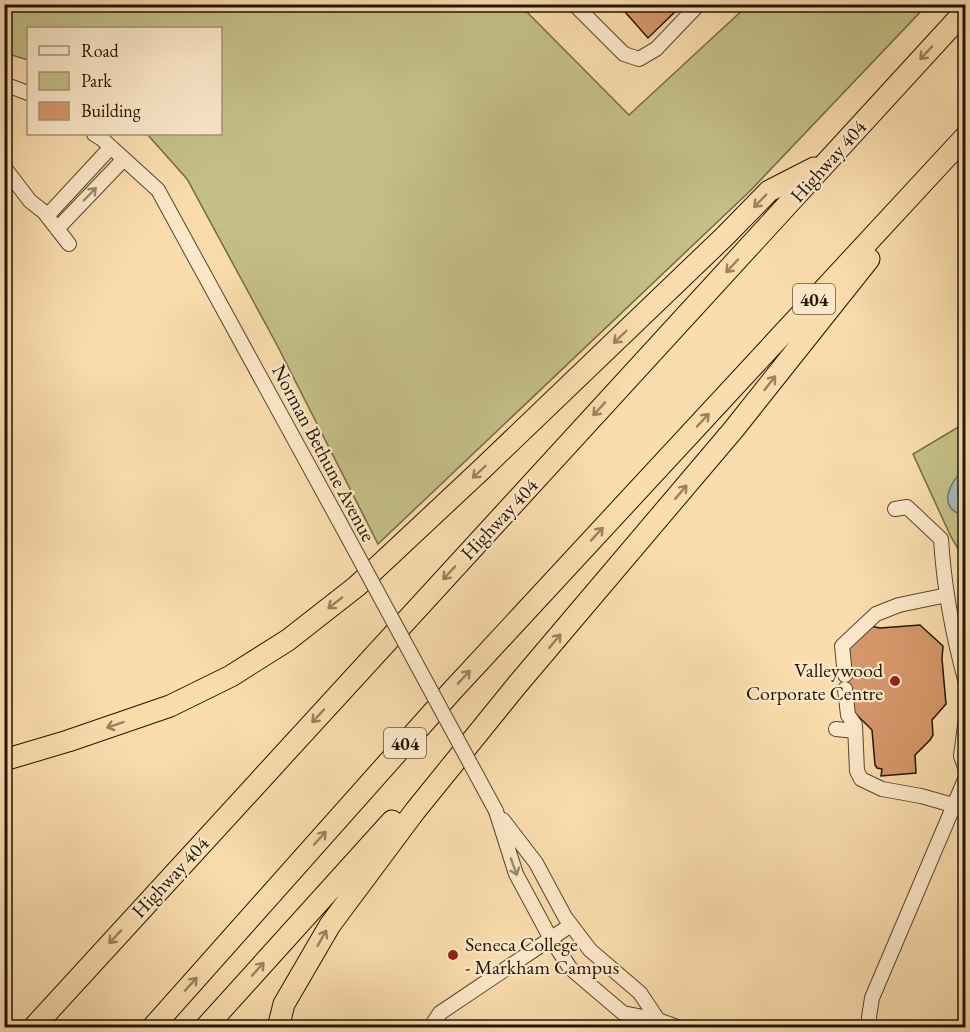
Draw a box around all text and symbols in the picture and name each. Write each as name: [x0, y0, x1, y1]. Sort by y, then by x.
legend: [27, 27, 222, 135]
text: Road: [81, 39, 120, 62]
one-way arrow: [919, 46, 933, 61]
text: Park: [81, 69, 112, 92]
text: Building: [81, 99, 141, 122]
street label: Highway 404: [784, 114, 872, 208]
one-way arrow: [83, 187, 97, 202]
one-way arrow: [752, 193, 767, 208]
one-way arrow: [725, 258, 739, 273]
road number: 404: [793, 284, 835, 314]
one-way arrow: [613, 330, 628, 344]
street label: Norman Bethune Avenue: [266, 360, 382, 546]
one-way arrow: [764, 376, 777, 392]
one-way arrow: [593, 401, 607, 416]
one-way arrow: [695, 412, 710, 427]
one-way arrow: [472, 465, 487, 479]
street label: Highway 404: [455, 472, 544, 565]
one-way arrow: [674, 485, 688, 500]
one-way arrow: [590, 527, 604, 542]
one-way arrow: [442, 565, 456, 580]
one-way arrow: [328, 597, 344, 610]
one-way arrow: [548, 633, 561, 649]
place label: Valleywood Corporate Centre: [746, 657, 884, 706]
one-way arrow: [457, 670, 471, 685]
marker: Valleywood Corporate Centre: [888, 674, 902, 688]
one-way arrow: [310, 709, 325, 724]
one-way arrow: [106, 721, 125, 732]
road number: 404: [384, 728, 426, 758]
street label: Highway 404: [126, 830, 215, 923]
one-way arrow: [313, 831, 327, 846]
one-way arrow: [510, 857, 521, 876]
one-way arrow: [108, 930, 122, 945]
one-way arrow: [316, 930, 328, 947]
place label: Seneca College - Markham Campus: [465, 931, 619, 980]
marker: Seneca College - Markham Campus: [446, 948, 460, 962]
one-way arrow: [251, 961, 266, 976]
one-way arrow: [184, 977, 198, 992]

